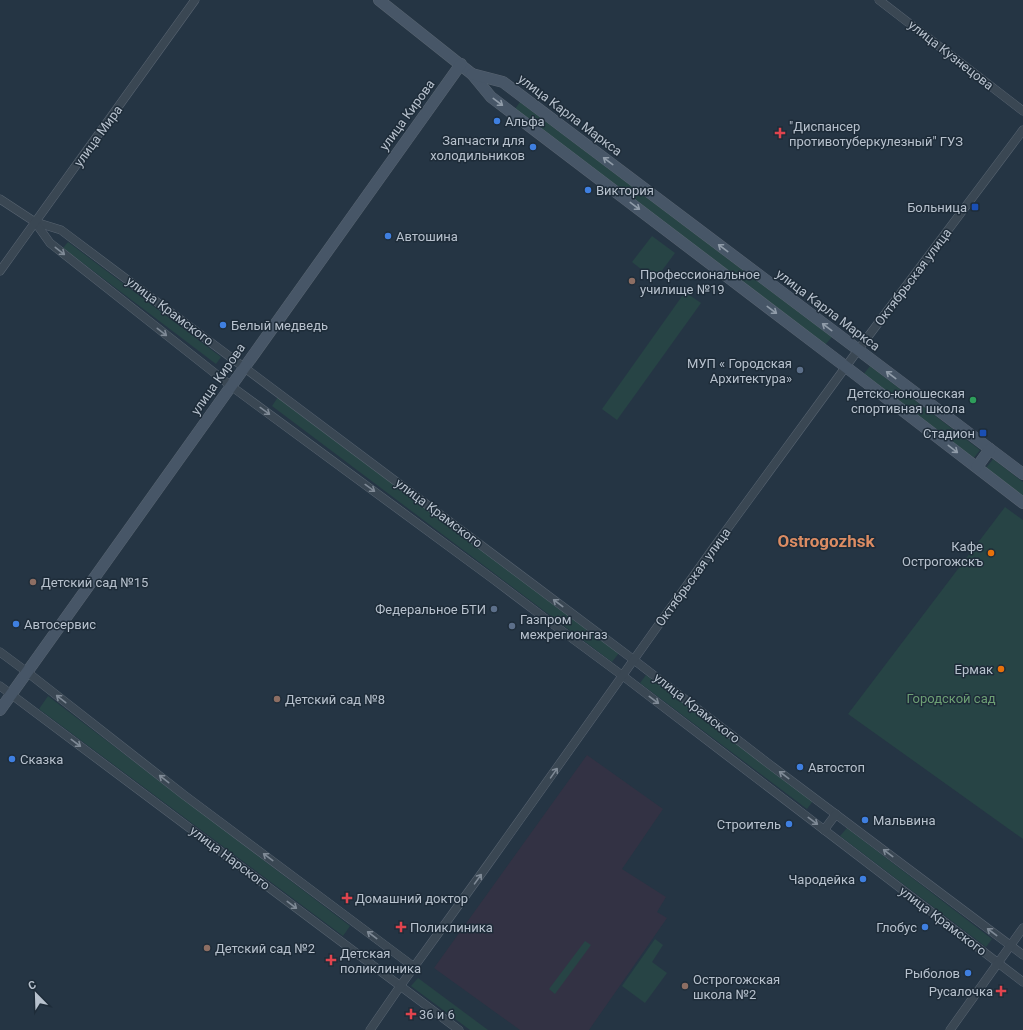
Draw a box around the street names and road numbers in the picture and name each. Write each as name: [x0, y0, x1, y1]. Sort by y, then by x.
street label: улица Кузнецова: [905, 17, 997, 93]
street label: улица Карла Маркса: [515, 71, 625, 159]
street label: улица Кирова: [376, 77, 438, 153]
street label: улица Мира: [71, 102, 125, 170]
street label: Октябрьская улица: [872, 225, 954, 329]
street label: улица Карла Маркса: [773, 266, 883, 354]
street label: улица Крамского: [124, 273, 216, 349]
street label: улица Кирова: [188, 340, 248, 418]
street label: улица Крамского: [393, 475, 485, 551]
street label: Октябрьская улица: [652, 525, 734, 629]
street label: улица Крамского: [651, 670, 743, 746]
street label: улица Нарского: [187, 823, 273, 893]
street label: улица Крамского: [897, 883, 989, 959]

